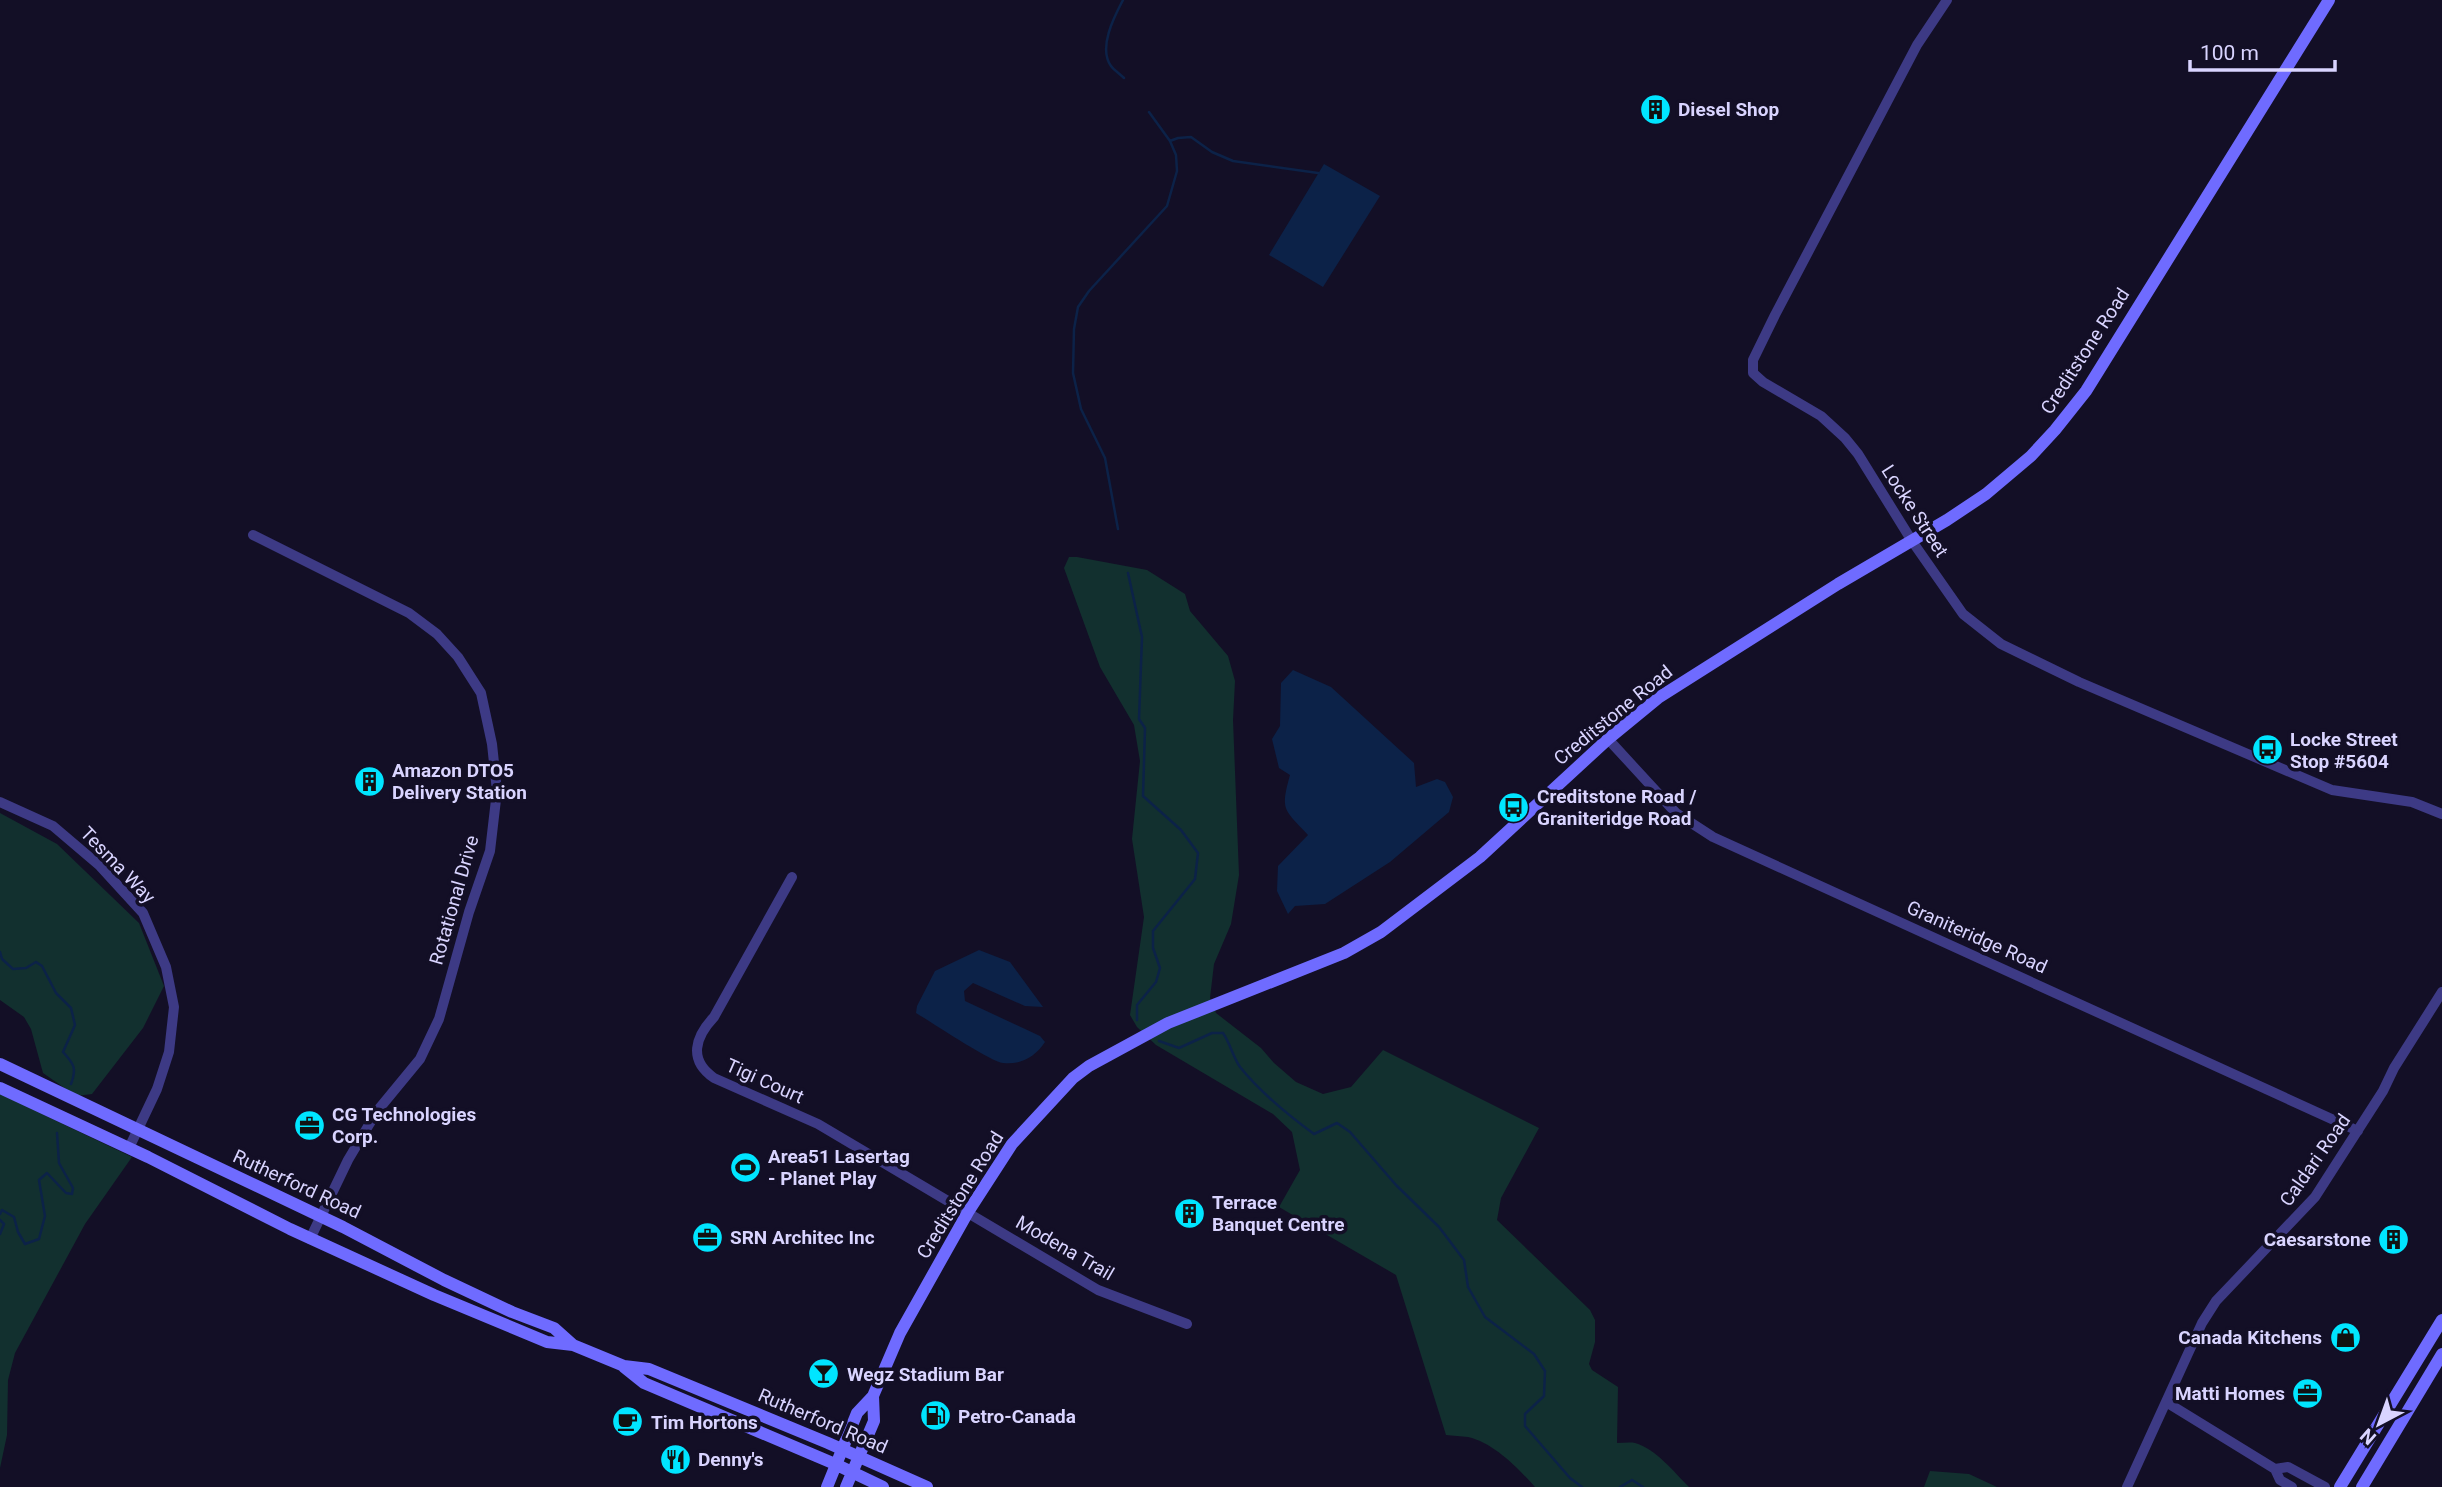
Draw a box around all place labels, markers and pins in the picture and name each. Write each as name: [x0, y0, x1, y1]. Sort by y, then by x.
building icon: Diesel Shop: [1638, 92, 1672, 126]
place label: Diesel Shop: [1678, 98, 1779, 121]
place label: Locke Street Stop #5604: [2290, 728, 2398, 773]
bus stop icon: Locke Street Stop #5604: [2250, 733, 2284, 767]
place label: Amazon DTO5 Delivery Station: [392, 759, 527, 804]
building icon: Amazon DTO5 Delivery Station: [352, 764, 386, 798]
place label: Creditstone Road / Graniteridge Road: [1537, 785, 1696, 830]
bus stop icon: Creditstone Road / Graniteridge Road: [1497, 790, 1531, 824]
place label: CG Technologies Corp.: [332, 1103, 477, 1148]
office icon: CG Technologies Corp.: [292, 1108, 326, 1142]
place label: Area51 Lasertag - Planet Play: [768, 1145, 910, 1190]
sports icon: Area51 Lasertag - Planet Play: [728, 1150, 762, 1184]
place label: Terrace Banquet Centre: [1212, 1191, 1345, 1236]
building icon: Terrace Banquet Centre: [1172, 1196, 1206, 1230]
office icon: SRN Architec Inc: [690, 1220, 724, 1254]
building icon: Caesarstone: [2377, 1222, 2411, 1256]
place label: SRN Architec Inc: [730, 1226, 875, 1249]
place label: Caesarstone: [2264, 1228, 2371, 1251]
shop icon: Canada Kitchens: [2328, 1320, 2362, 1354]
place label: Canada Kitchens: [2178, 1326, 2322, 1349]
bar icon: Wegz Stadium Bar: [807, 1357, 841, 1391]
place label: Wegz Stadium Bar: [847, 1363, 1004, 1386]
office icon: Matti Homes: [2291, 1376, 2325, 1410]
place label: Matti Homes: [2175, 1382, 2285, 1405]
fuel station icon: Petro-Canada: [918, 1399, 952, 1433]
cafe icon: Tim Hortons: [611, 1405, 645, 1439]
place label: Petro-Canada: [958, 1405, 1076, 1428]
place label: Tim Hortons: [651, 1411, 758, 1434]
restaurant icon: Denny's: [658, 1442, 692, 1476]
place label: Denny's: [698, 1448, 764, 1471]

